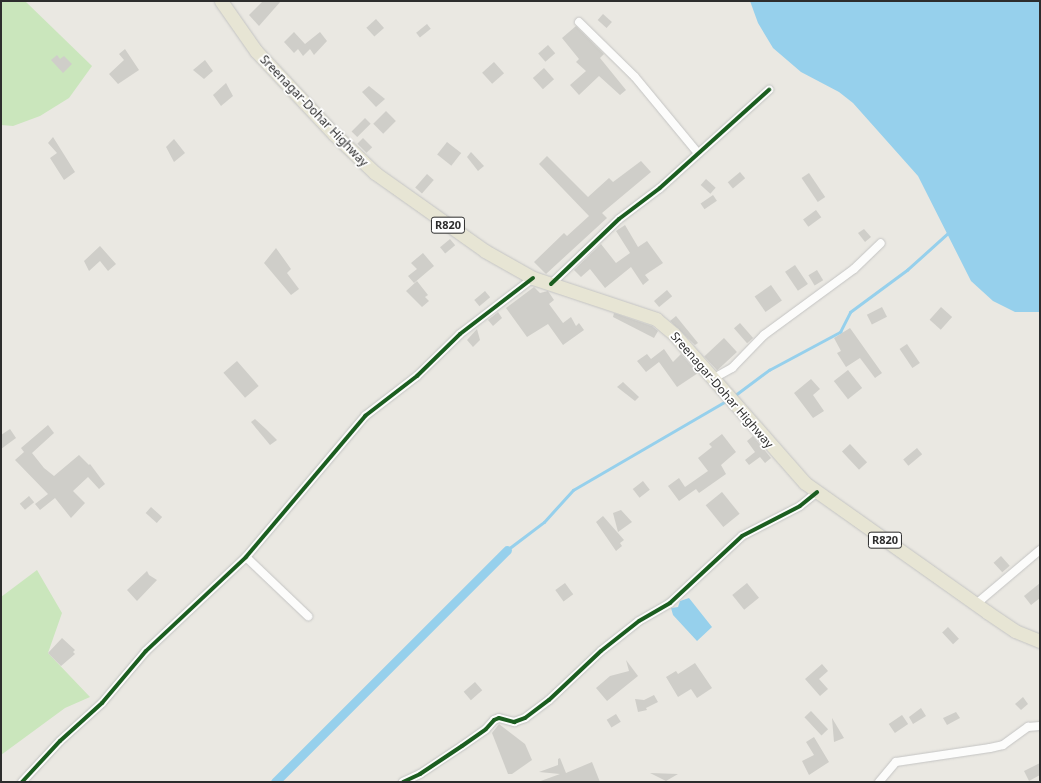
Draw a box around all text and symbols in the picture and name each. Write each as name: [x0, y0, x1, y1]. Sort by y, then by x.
street label: Sreenagar-Dohar Highway: [257, 52, 371, 170]
road number: R820: [430, 216, 466, 234]
street label: Sreenagar-Dohar Highway: [668, 329, 776, 451]
road number: R820: [867, 531, 903, 549]

